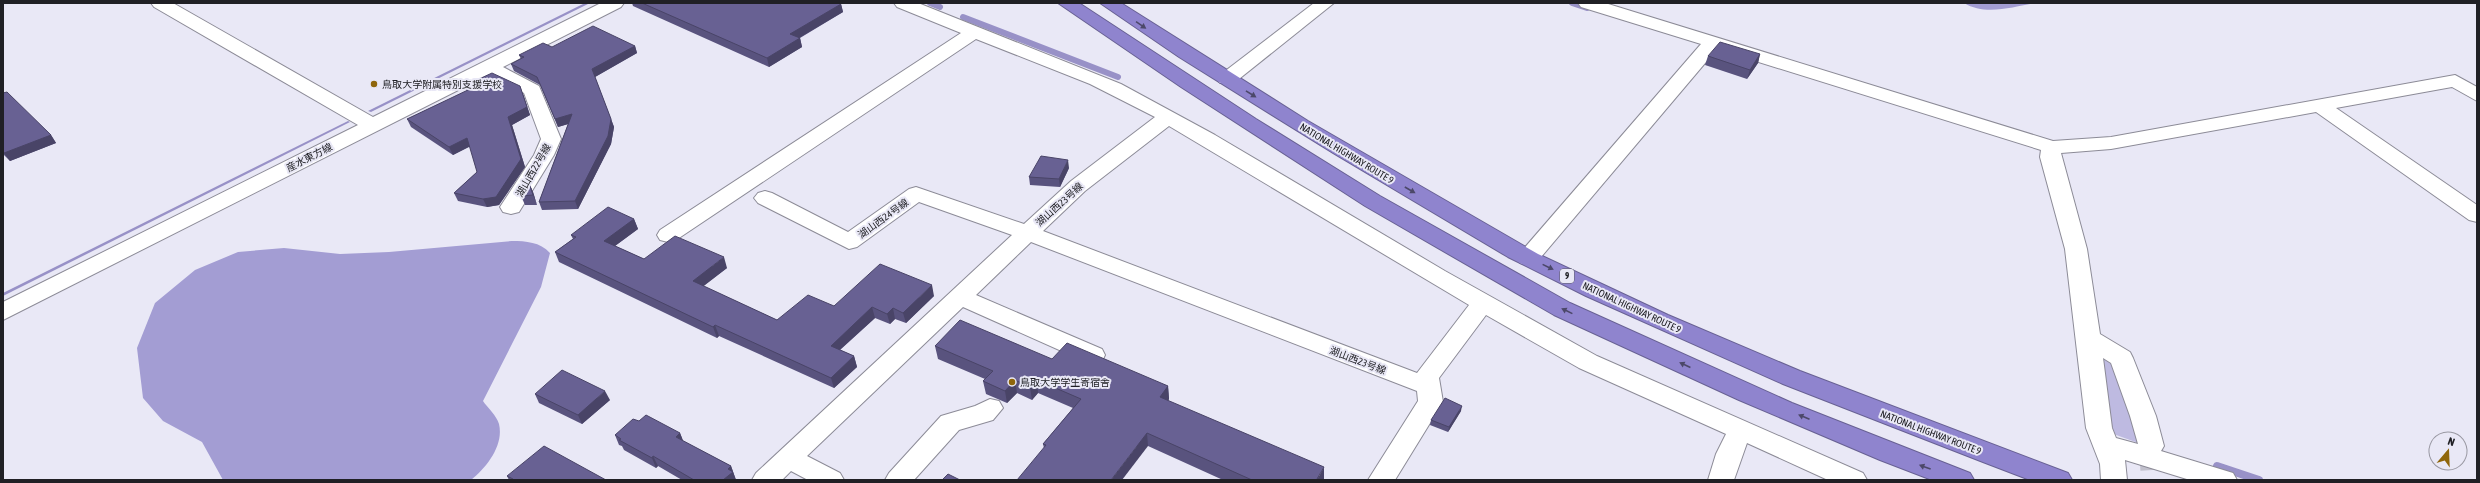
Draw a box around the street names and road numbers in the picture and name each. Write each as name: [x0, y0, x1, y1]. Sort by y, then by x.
street label: NATIONAL HIGHWAY ROUTE 9: [1298, 121, 1396, 186]
street label: 産水東方線: [284, 141, 334, 174]
street label: 湖山西22号線: [514, 142, 553, 199]
street label: 湖山西23号線: [1034, 180, 1085, 228]
street label: 湖山西24号線: [856, 196, 911, 240]
road number: 9: [1560, 269, 1574, 283]
street label: NATIONAL HIGHWAY ROUTE 9: [1581, 280, 1683, 335]
street label: 湖山西23号線: [1328, 345, 1388, 376]
street label: NATIONAL HIGHWAY ROUTE 9: [1879, 408, 1983, 457]

